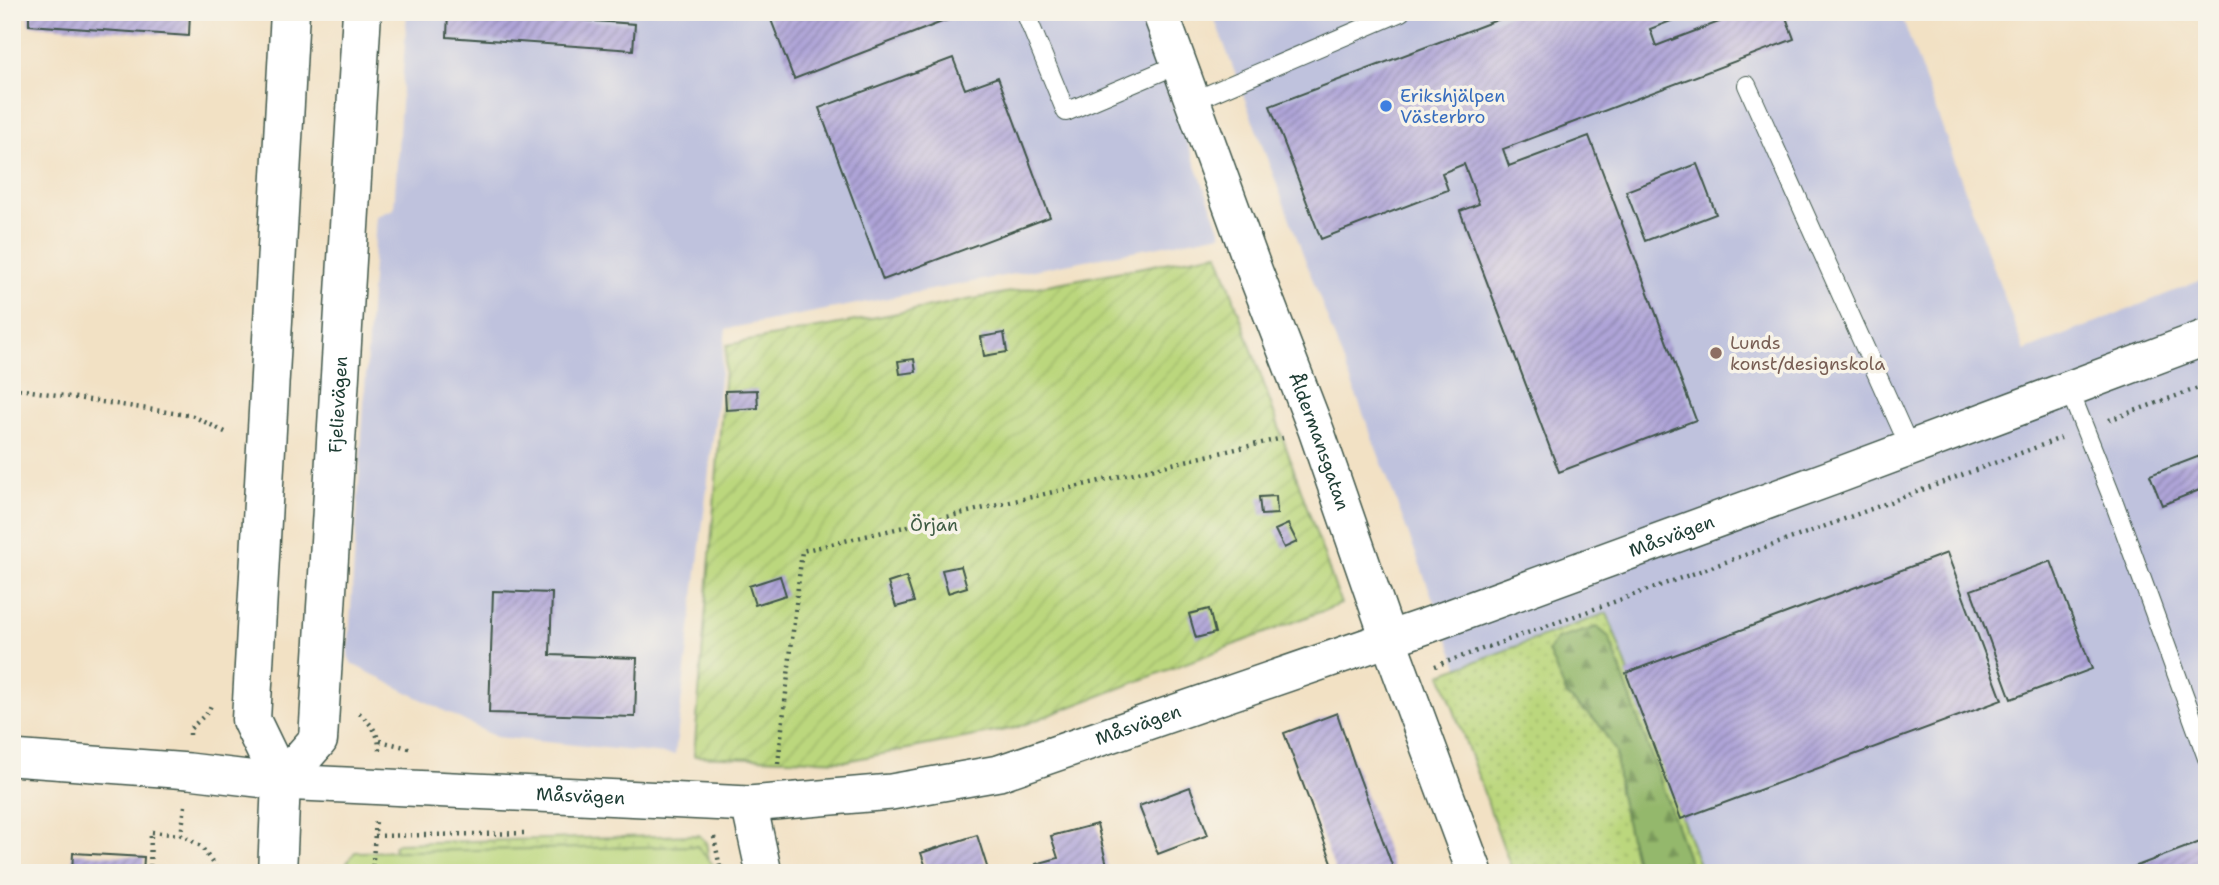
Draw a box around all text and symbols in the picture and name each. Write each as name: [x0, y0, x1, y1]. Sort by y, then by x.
place label: Erikshjälpen Västerbro: [1400, 84, 1505, 129]
marker: Erikshjälpen Västerbro: [1378, 98, 1394, 114]
place label: Lunds konst/designskola: [1730, 331, 1885, 376]
marker: Lunds konst/designskola: [1708, 345, 1724, 361]
street label: Fjelievägen: [323, 355, 353, 454]
street label: Åldermansgatan: [1283, 369, 1355, 514]
street label: Måsvägen: [1626, 510, 1718, 563]
park label: Örjan: [910, 513, 958, 537]
street label: Måsvägen: [1092, 699, 1184, 751]
street label: Måsvägen: [535, 782, 626, 810]

